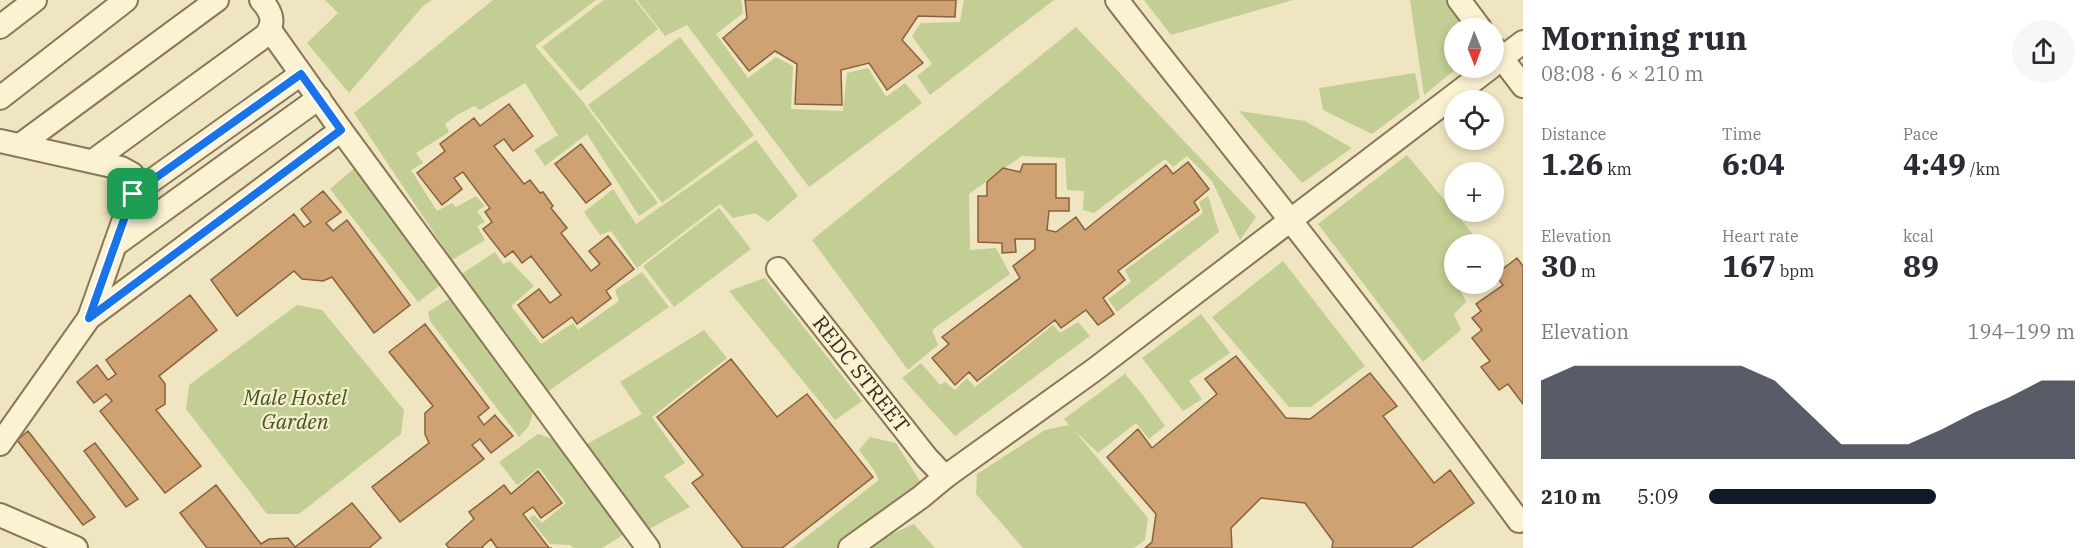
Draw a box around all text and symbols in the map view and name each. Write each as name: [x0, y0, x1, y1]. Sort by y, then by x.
text: Morning run: [1541, 16, 1747, 59]
north arrow: [1444, 18, 1504, 78]
map controls: [1444, 18, 1504, 294]
button: share: [2012, 20, 2075, 83]
text: 08:08 · 6 × 210 m: [1541, 60, 1704, 87]
button: locate: [1444, 90, 1504, 150]
text: Distance: [1541, 124, 1606, 144]
text: Time: [1722, 124, 1761, 144]
text: Pace: [1903, 124, 1938, 144]
text: 1.26: [1541, 144, 1603, 183]
text: 6:04: [1722, 144, 1785, 183]
text: 4:49: [1903, 144, 1966, 183]
text: km: [1603, 159, 1632, 179]
text: /km: [1966, 159, 2000, 179]
button: +: [1444, 162, 1504, 222]
pin: [107, 168, 158, 219]
icon: arrive: [116, 177, 149, 210]
text: Elevation: [1541, 226, 1611, 246]
text: Heart rate: [1722, 226, 1799, 246]
text: kcal: [1903, 226, 1934, 246]
button: −: [1444, 234, 1504, 294]
text: 30: [1541, 246, 1577, 285]
text: 167: [1722, 246, 1776, 285]
text: 89: [1903, 246, 1939, 285]
text: m: [1577, 261, 1596, 281]
text: bpm: [1776, 261, 1814, 281]
street label: REDC STREET: [807, 309, 917, 438]
text: Elevation: [1541, 318, 1629, 345]
text: 194–199 m: [1968, 318, 2075, 345]
park label: Male Hostel Garden: [242, 383, 348, 435]
text: 210 m: [1541, 483, 1601, 510]
text: 5:09: [1637, 483, 1679, 510]

